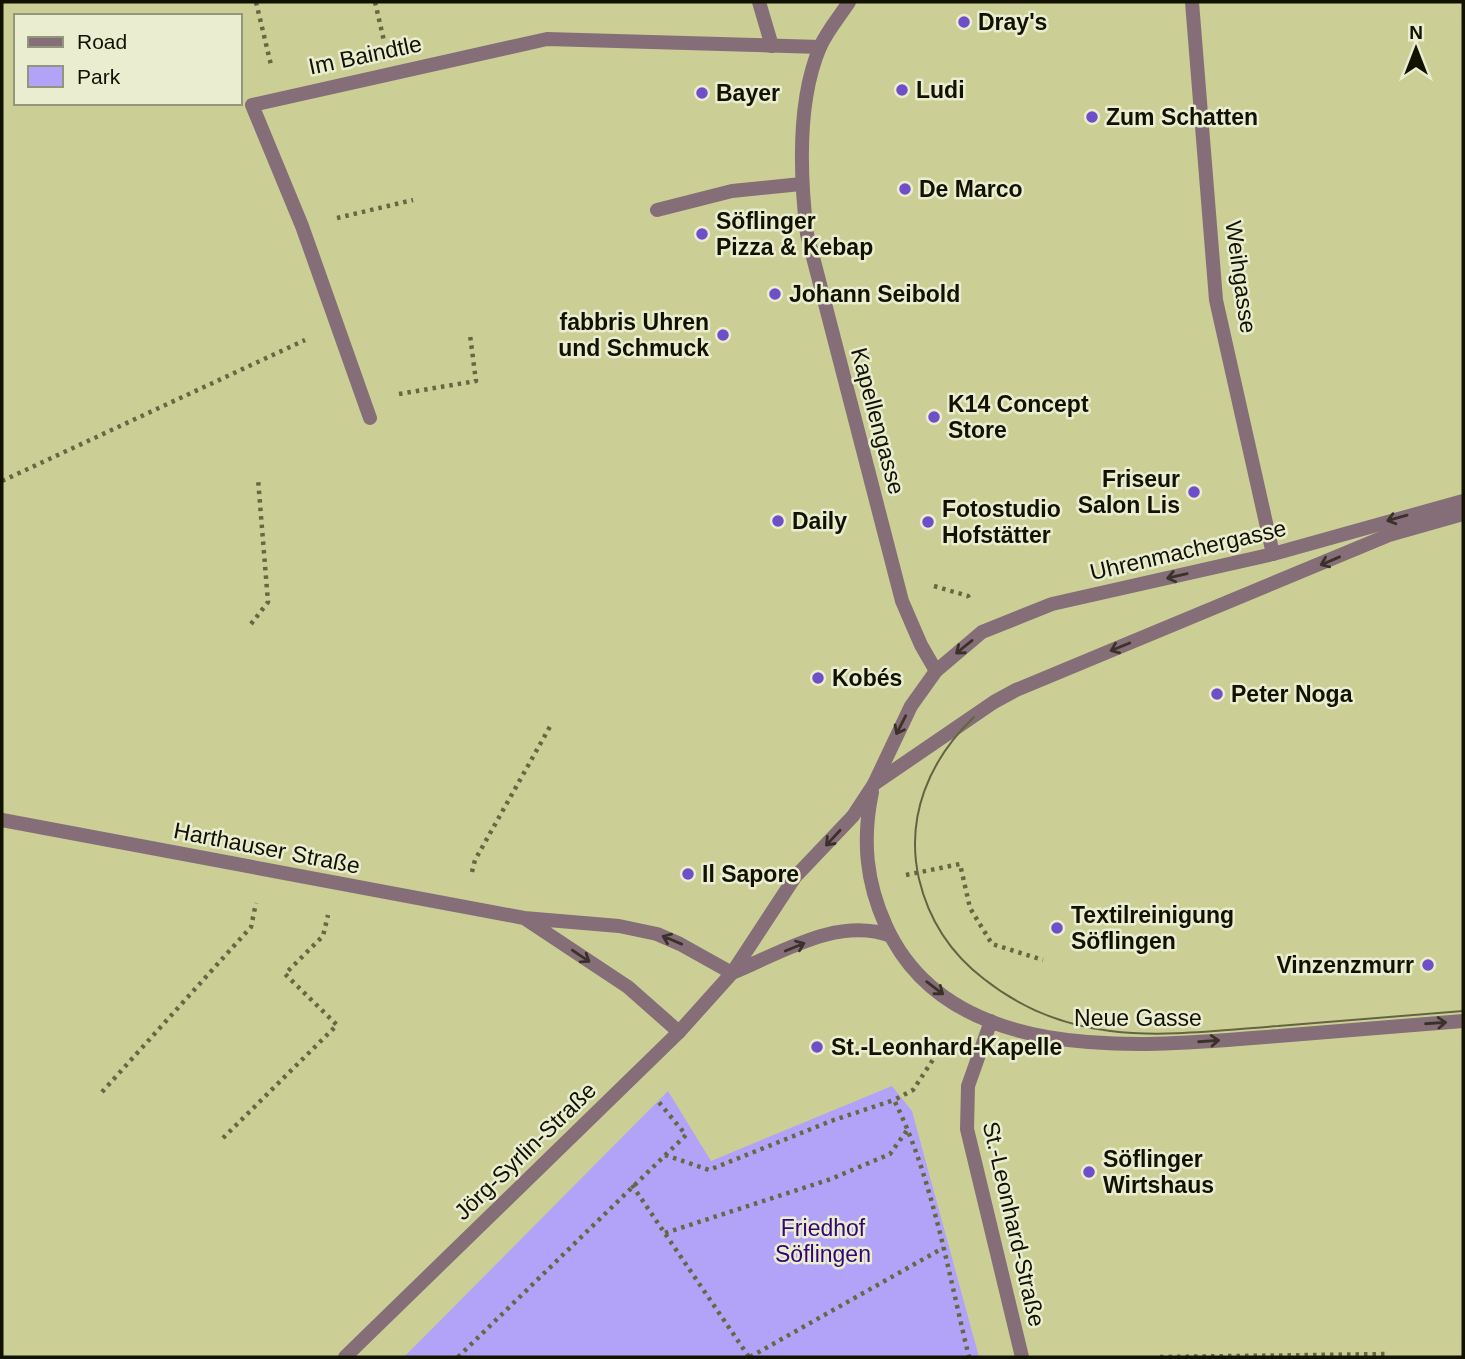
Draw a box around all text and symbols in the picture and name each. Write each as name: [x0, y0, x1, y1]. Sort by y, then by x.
place label: Dray's: [978, 9, 1047, 35]
legend: [14, 14, 242, 105]
marker: Dray's: [956, 14, 972, 30]
north arrow: [1381, 14, 1451, 84]
text: N: [1409, 22, 1423, 43]
text: Road: [77, 30, 127, 53]
street label: Im Baindtle: [306, 30, 424, 80]
text: Park: [77, 65, 121, 88]
place label: Ludi: [916, 77, 965, 103]
place label: Bayer: [716, 80, 780, 106]
marker: Ludi: [894, 82, 910, 98]
marker: Bayer: [694, 85, 710, 101]
place label: Zum Schatten: [1106, 104, 1258, 130]
marker: Zum Schatten: [1084, 109, 1100, 125]
place label: De Marco: [919, 176, 1023, 202]
marker: De Marco: [897, 181, 913, 197]
place label: Söflinger Pizza & Kebap: [716, 208, 873, 260]
street label: Weihgasse: [1220, 219, 1262, 335]
marker: Söflinger Pizza & Kebap: [694, 226, 710, 242]
place label: Johann Seibold: [789, 281, 960, 307]
marker: Johann Seibold: [767, 286, 783, 302]
place label: fabbris Uhren und Schmuck: [558, 309, 709, 361]
marker: fabbris Uhren und Schmuck: [715, 327, 731, 343]
street label: Kapellengasse: [846, 345, 910, 497]
place label: K14 Concept Store: [948, 391, 1089, 443]
marker: K14 Concept Store: [926, 409, 942, 425]
place label: Friseur Salon Lis: [1078, 466, 1180, 518]
marker: Friseur Salon Lis: [1186, 484, 1202, 500]
place label: Fotostudio Hofstätter: [942, 496, 1061, 548]
place label: Daily: [792, 508, 847, 534]
one-way arrow: [1386, 512, 1409, 525]
marker: Daily: [770, 513, 786, 529]
marker: Fotostudio Hofstätter: [920, 514, 936, 530]
street label: Uhrenmachergasse: [1087, 515, 1289, 585]
one-way arrow: [1320, 555, 1341, 568]
one-way arrow: [1166, 570, 1189, 583]
one-way arrow: [955, 639, 973, 655]
one-way arrow: [1109, 642, 1131, 655]
place label: Kobés: [832, 665, 902, 691]
marker: Kobés: [810, 670, 826, 686]
place label: Peter Noga: [1231, 681, 1353, 707]
marker: Peter Noga: [1209, 686, 1225, 702]
one-way arrow: [893, 714, 907, 735]
street label: Harthauser Straße: [172, 817, 362, 879]
one-way arrow: [824, 829, 841, 846]
place label: Il Sapore: [702, 861, 799, 887]
marker: Il Sapore: [680, 866, 696, 882]
place label: Textilreinigung Söflingen: [1071, 902, 1234, 954]
marker: Textilreinigung Söflingen: [1049, 920, 1065, 936]
one-way arrow: [662, 933, 683, 946]
one-way arrow: [784, 940, 805, 953]
one-way arrow: [571, 949, 590, 963]
place label: Vinzenzmurr: [1276, 952, 1414, 978]
marker: Vinzenzmurr: [1420, 957, 1436, 973]
one-way arrow: [925, 981, 944, 996]
street label: Neue Gasse: [1074, 1005, 1202, 1031]
one-way arrow: [1424, 1016, 1447, 1029]
place label: St.-Leonhard-Kapelle: [831, 1034, 1062, 1060]
one-way arrow: [1197, 1034, 1220, 1047]
marker: St.-Leonhard-Kapelle: [809, 1039, 825, 1055]
street label: Jörg-Syrlin-Straße: [449, 1077, 601, 1225]
street label: St.-Leonhard-Straße: [978, 1119, 1050, 1329]
place label: Söflinger Wirtshaus: [1103, 1146, 1214, 1198]
marker: Söflinger Wirtshaus: [1081, 1164, 1097, 1180]
park label: Friedhof Söflingen: [775, 1215, 871, 1267]

